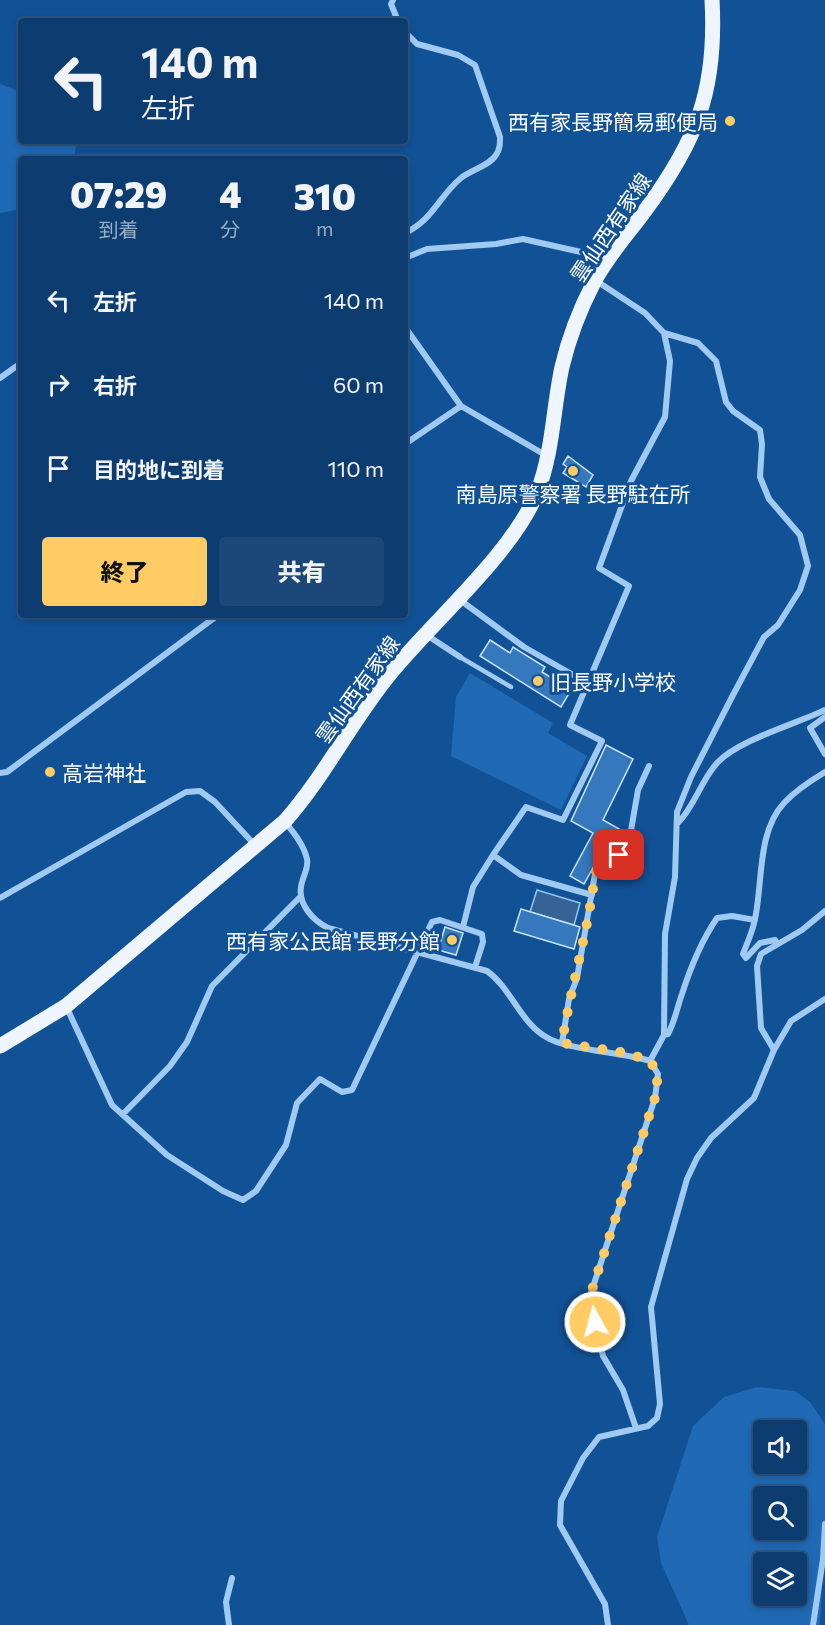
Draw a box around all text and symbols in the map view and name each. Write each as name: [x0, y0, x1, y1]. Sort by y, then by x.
text: 140 m: [141, 35, 258, 87]
icon: left: [42, 42, 120, 120]
text: 左折: [141, 91, 195, 124]
place label: 西有家長野簡易郵便局: [508, 109, 718, 134]
marker: 西有家長野簡易郵便局: [723, 114, 737, 128]
street label: 雲仙西有家線: [564, 168, 656, 286]
text: 07:29: [70, 171, 167, 215]
text: 4: [219, 171, 242, 215]
text: 310: [294, 173, 356, 217]
text: m: [316, 216, 333, 240]
text: 到着: [99, 217, 139, 241]
text: 分: [220, 217, 240, 241]
icon: left: [42, 284, 75, 317]
text: 140 m: [324, 287, 384, 314]
text: 左折: [93, 288, 137, 315]
icon: right: [42, 368, 75, 401]
text: 60 m: [333, 371, 384, 398]
text: 右折: [93, 372, 137, 399]
icon: arrive: [42, 452, 75, 485]
text: 110 m: [327, 455, 384, 482]
text: 目的地に到着: [93, 456, 225, 483]
marker: 南島原警察署 長野駐在所: [566, 464, 580, 478]
place label: 南島原警察署 長野駐在所: [455, 481, 691, 506]
button: 終了: [42, 537, 207, 606]
button: 共有: [219, 537, 384, 606]
street label: 雲仙西有家線: [310, 631, 404, 747]
place label: 旧長野小学校: [550, 669, 676, 694]
marker: 旧長野小学校: [531, 674, 545, 688]
place label: 高岩神社: [62, 760, 146, 785]
marker: 高岩神社: [43, 765, 57, 779]
pin: [593, 829, 644, 880]
icon: arrive: [602, 838, 635, 871]
place label: 西有家公民館 長野分館: [226, 928, 440, 953]
marker: 西有家公民館 長野分館: [445, 933, 459, 947]
position arrow: [563, 1290, 627, 1354]
map controls: [753, 1420, 807, 1606]
button: sound: [753, 1420, 807, 1474]
button: search: [753, 1486, 807, 1540]
button: layers: [753, 1552, 807, 1606]

